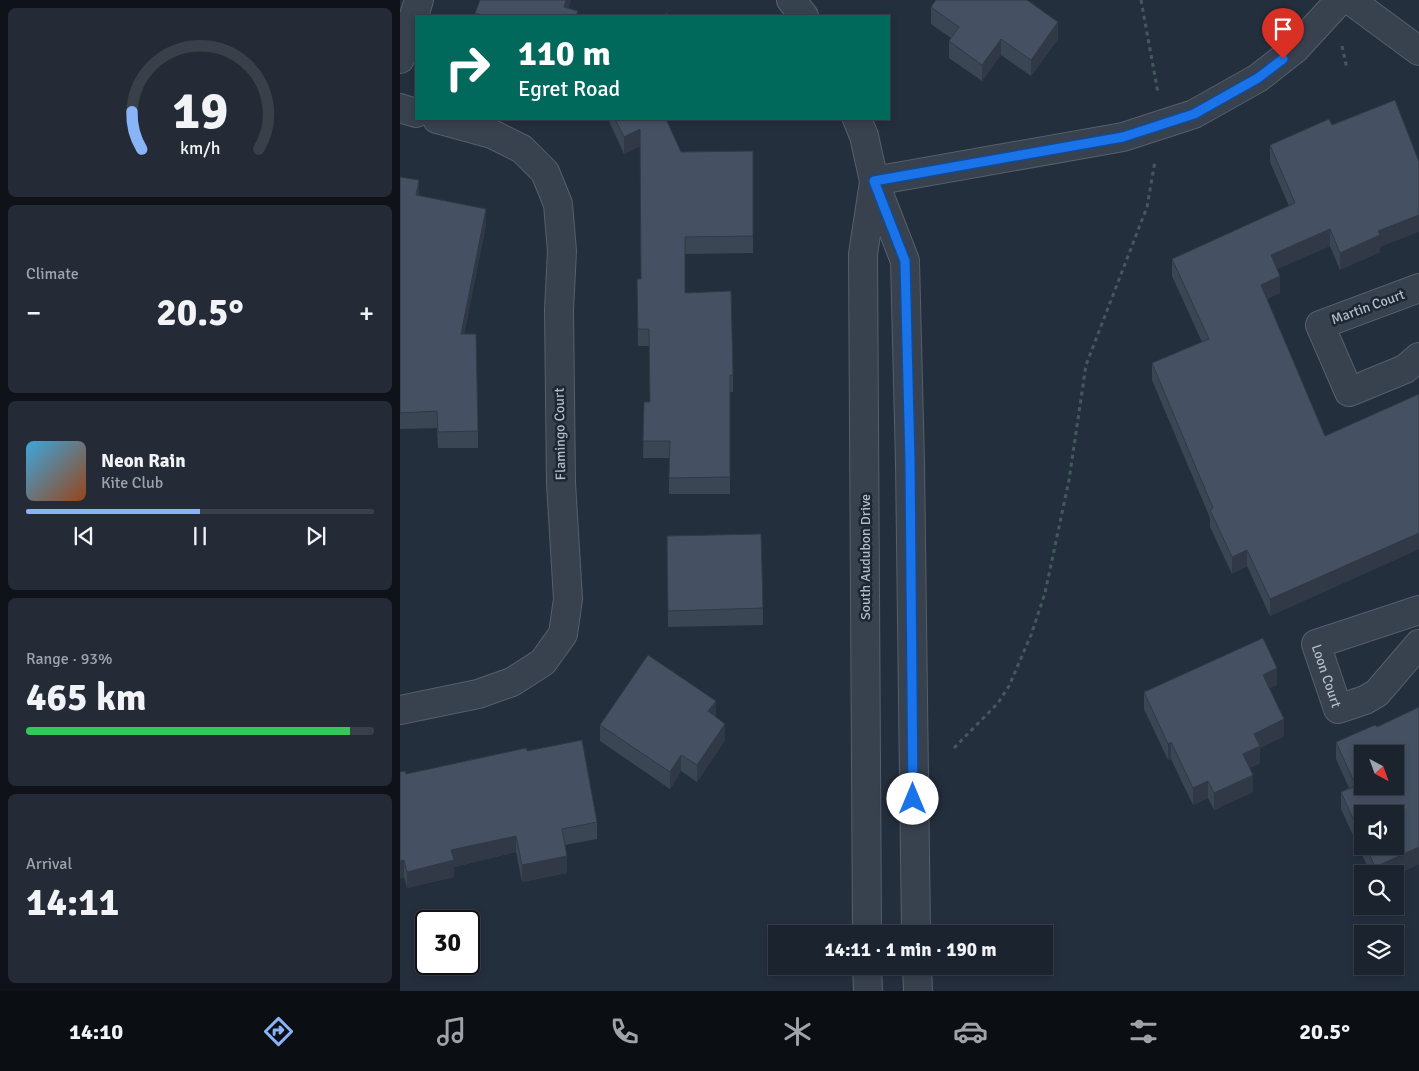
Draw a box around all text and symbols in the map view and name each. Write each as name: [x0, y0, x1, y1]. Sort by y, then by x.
pin: [1262, 8, 1304, 59]
icon: arrive: [1269, 15, 1297, 43]
text: 110 m: [518, 32, 611, 75]
icon: right: [435, 35, 500, 100]
text: Egret Road: [518, 75, 620, 102]
text: 19: [172, 79, 228, 143]
text: km/h: [180, 137, 220, 159]
text: Climate: [26, 264, 79, 284]
street label: Martin Court: [1329, 286, 1407, 328]
text: 20.5°: [156, 289, 244, 336]
text: −: [26, 296, 41, 330]
text: +: [359, 296, 374, 330]
street label: Flamingo Court: [551, 388, 569, 480]
text: Neon Rain: [101, 449, 186, 473]
text: Kite Club: [101, 473, 163, 493]
street label: South Audubon Drive: [857, 494, 874, 620]
icon: previous: [70, 522, 98, 550]
icon: pause: [186, 522, 214, 550]
icon: next: [302, 522, 330, 550]
street label: Loon Court: [1308, 642, 1345, 710]
text: Range · 93%: [26, 649, 112, 669]
text: 465 km: [26, 674, 147, 721]
north arrow: [1354, 745, 1404, 795]
map controls: [1354, 745, 1404, 975]
position arrow: [886, 772, 938, 824]
button: sound: [1354, 805, 1404, 855]
text: Arrival: [26, 854, 72, 874]
button: search: [1354, 865, 1404, 915]
text: 14:11: [26, 879, 119, 926]
speed limit sign: 30: [415, 910, 480, 975]
button: layers: [1354, 925, 1404, 975]
text: 14:11 · 1 min · 190 m: [824, 938, 997, 962]
icon: directions: [261, 1014, 296, 1049]
icon: music: [434, 1014, 469, 1049]
icon: phone: [607, 1014, 642, 1049]
icon: climate: [780, 1014, 815, 1049]
icon: car: [953, 1014, 988, 1049]
icon: filters: [1126, 1014, 1161, 1049]
text: 14:10: [69, 1018, 123, 1045]
text: 20.5°: [1299, 1018, 1350, 1045]

